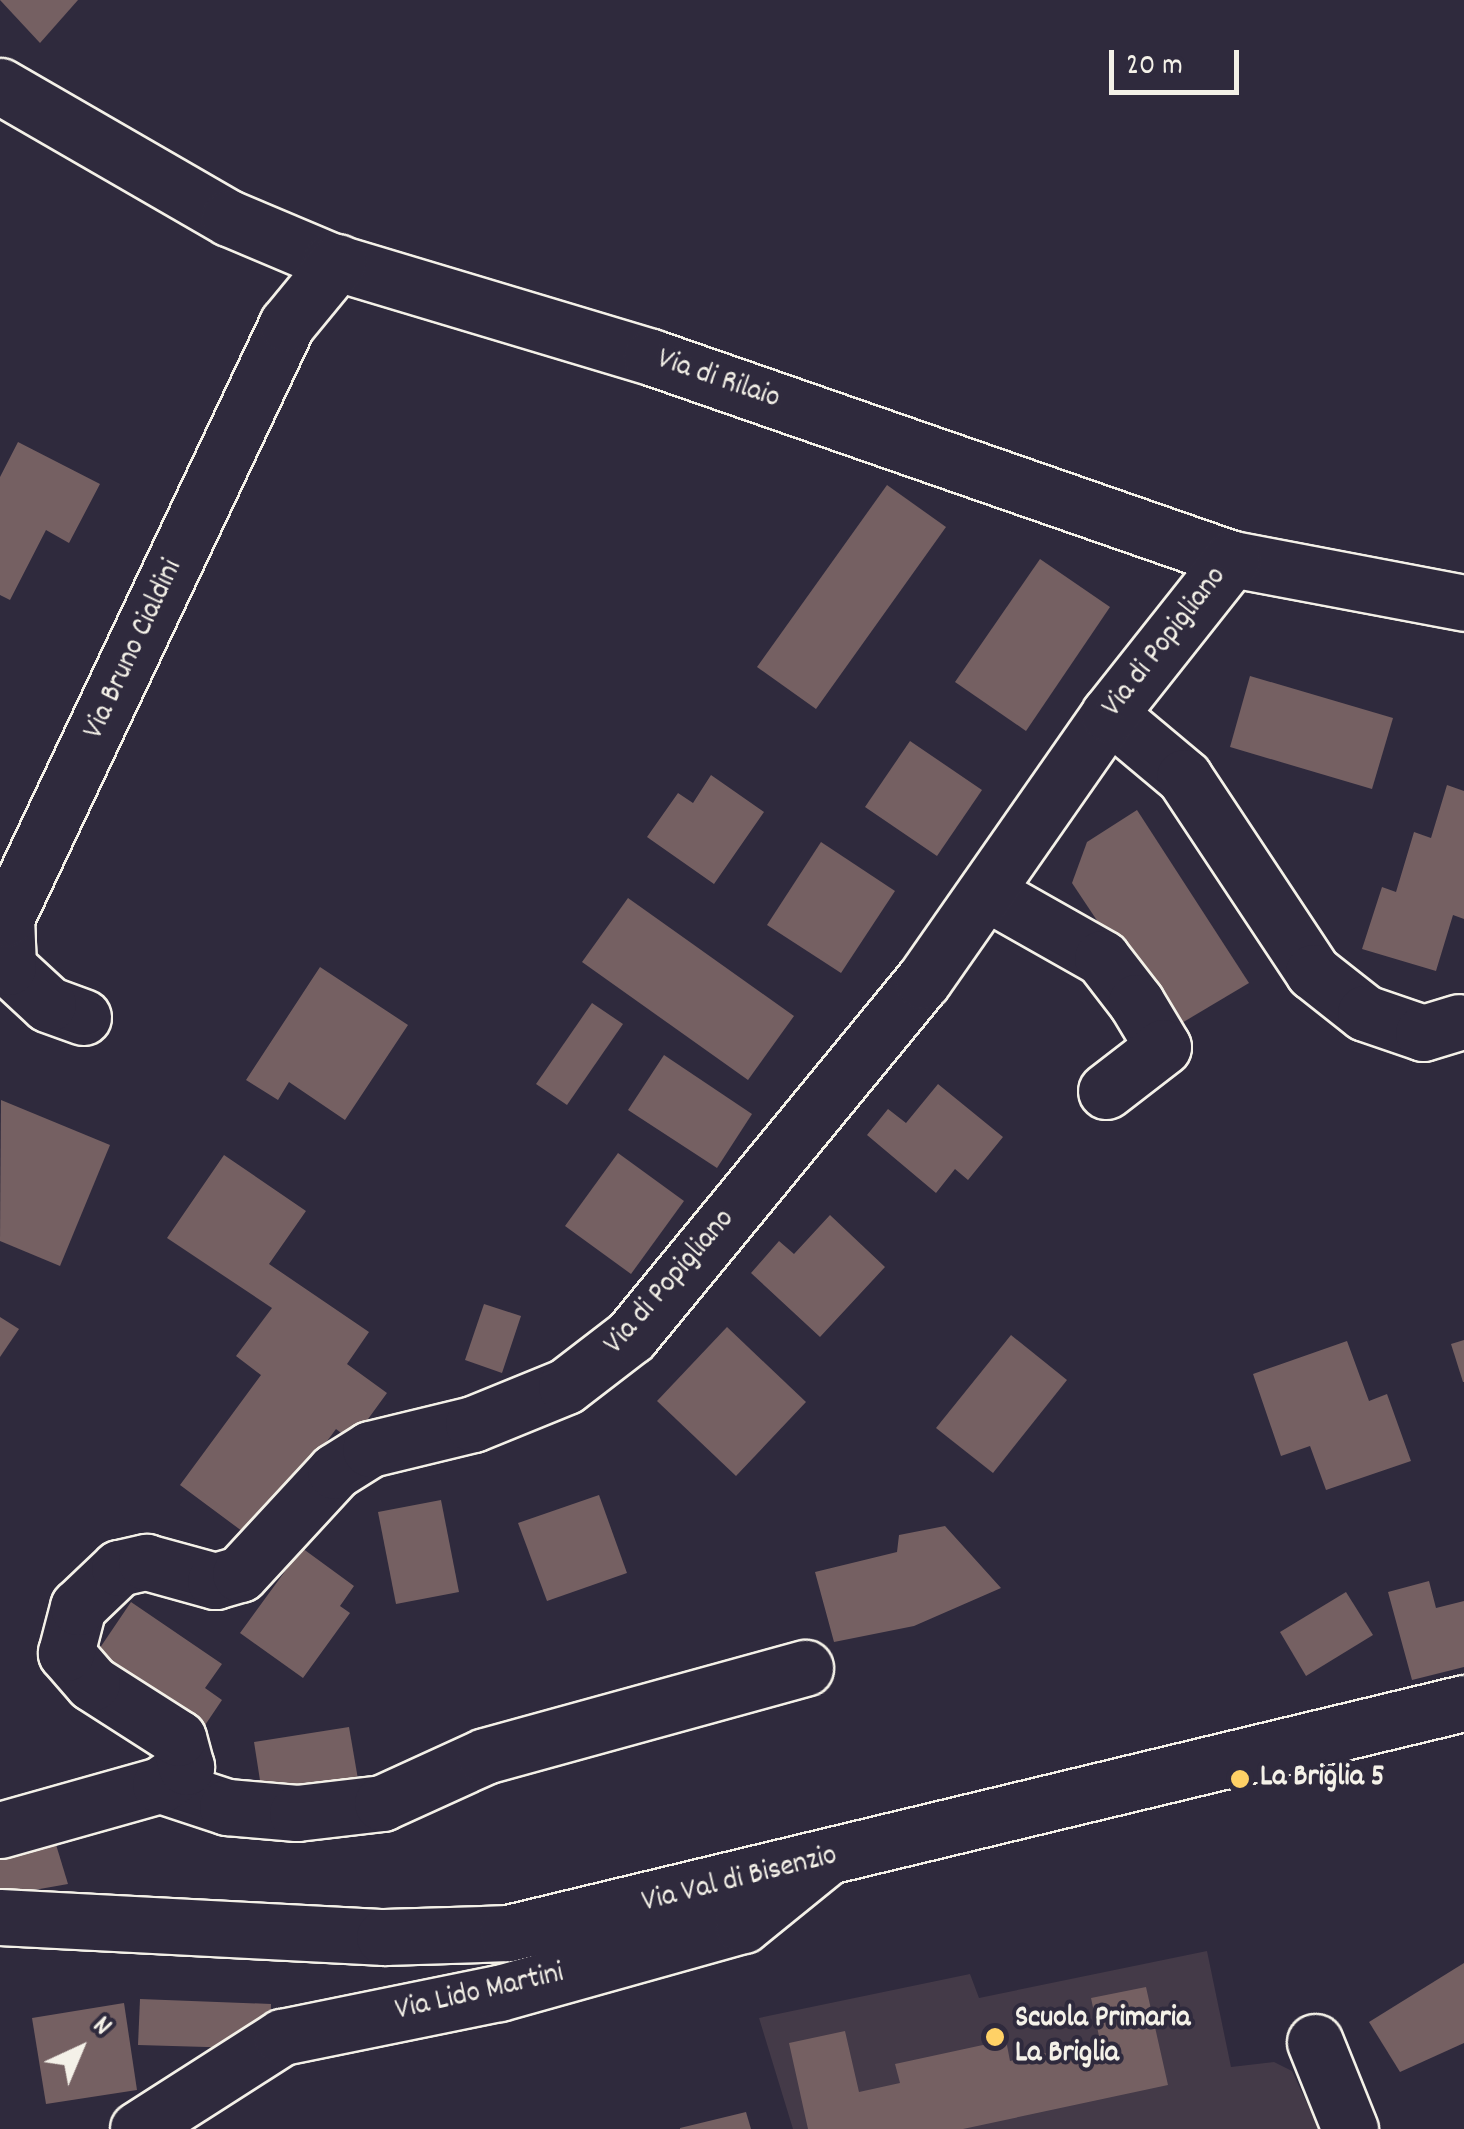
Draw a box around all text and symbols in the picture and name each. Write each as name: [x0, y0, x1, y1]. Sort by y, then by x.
scale bar: [1114, 30, 1244, 92]
text: 20 m: [1126, 46, 1183, 89]
street label: Via di Rilaio: [652, 343, 784, 419]
street label: Via Bruno Cialdini: [78, 555, 192, 745]
street label: Via di Popigliano: [1096, 561, 1236, 725]
street label: Via di Popigliano: [598, 1203, 744, 1363]
place label: La Briglia 5: [1260, 1761, 1385, 1797]
marker: La Briglia 5: [1229, 1768, 1251, 1790]
street label: Via Val di Bisenzio: [639, 1839, 841, 1923]
street label: Via Lido Martini: [392, 1957, 568, 2031]
north arrow: [30, 1999, 130, 2099]
place label: Scuola Primaria La Briglia: [1015, 2002, 1190, 2072]
text: N: [82, 2008, 120, 2047]
marker: Scuola Primaria La Briglia: [984, 2026, 1006, 2048]

